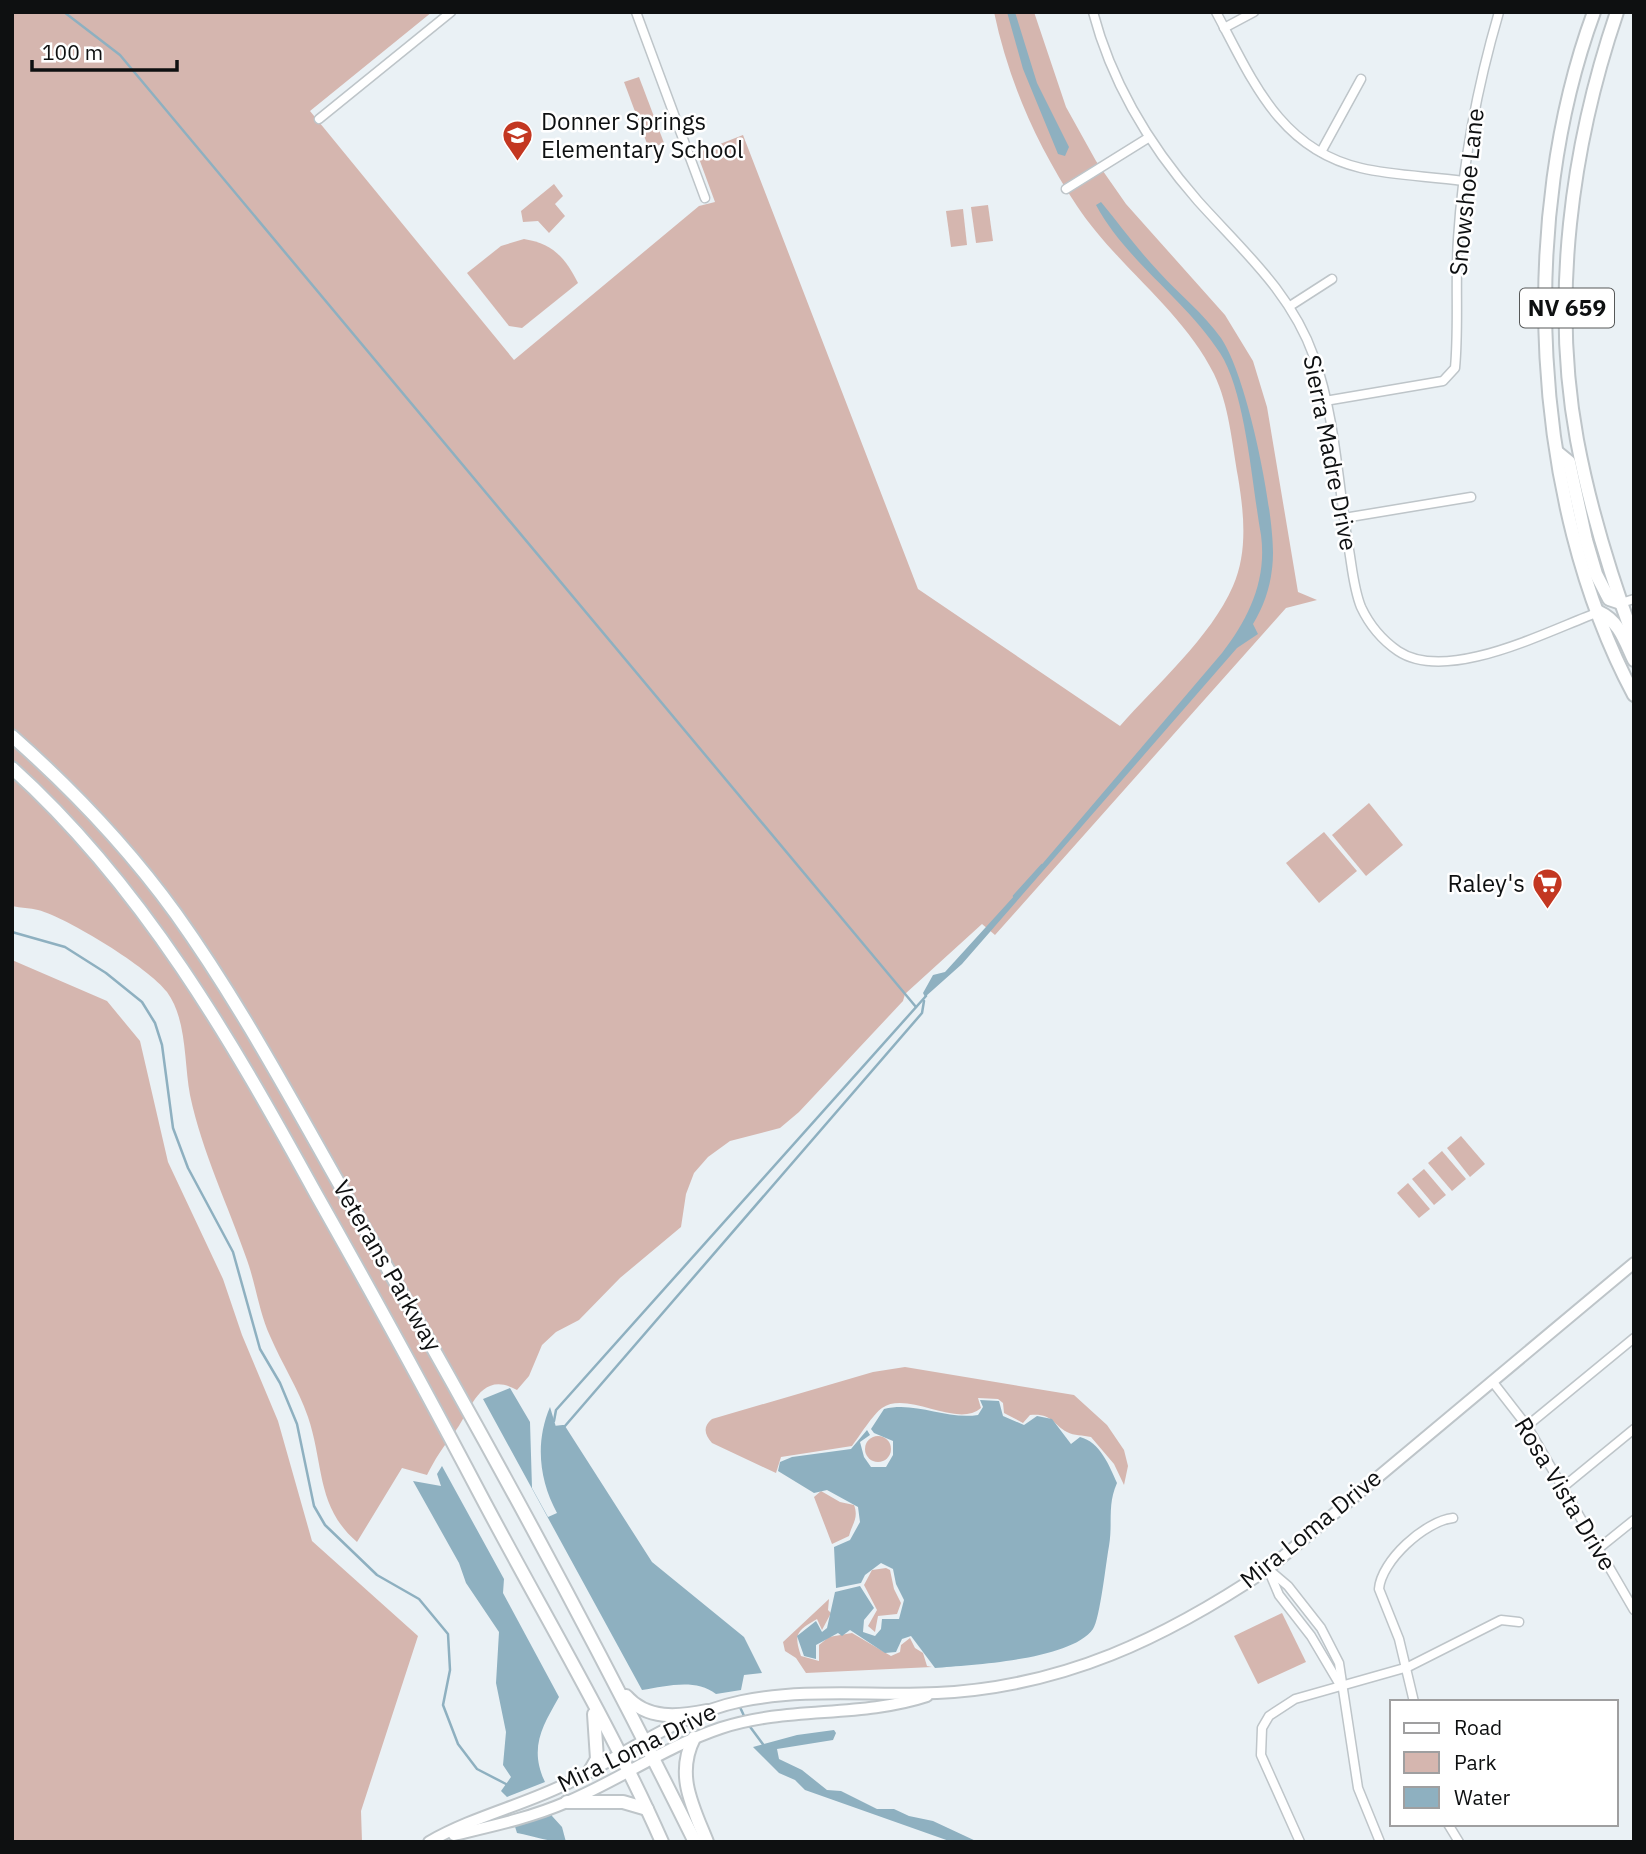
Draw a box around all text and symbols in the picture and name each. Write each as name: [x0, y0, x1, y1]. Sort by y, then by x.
scale bar: [32, 28, 177, 72]
text: 100 m: [42, 38, 103, 66]
place label: Donner Springs Elementary School: [541, 105, 743, 165]
street label: Snowshoe Lane: [1441, 106, 1491, 277]
school or university icon: Donner Springs Elementary School: [501, 119, 535, 163]
road number: NV 659: [1520, 288, 1614, 328]
street label: Sierra Madre Drive: [1296, 352, 1366, 553]
place label: Raley's: [1448, 867, 1525, 899]
supermarket icon: Raley's: [1531, 867, 1565, 911]
street label: Veterans Parkway: [326, 1174, 450, 1357]
street label: Rosa Vista Drive: [1507, 1411, 1624, 1576]
street label: Mira Loma Drive: [1233, 1461, 1388, 1595]
street label: Mira Loma Drive: [552, 1695, 721, 1799]
legend: [1390, 1700, 1618, 1826]
text: Road: [1454, 1713, 1502, 1741]
text: Park: [1454, 1748, 1497, 1776]
text: Water: [1454, 1783, 1511, 1811]

